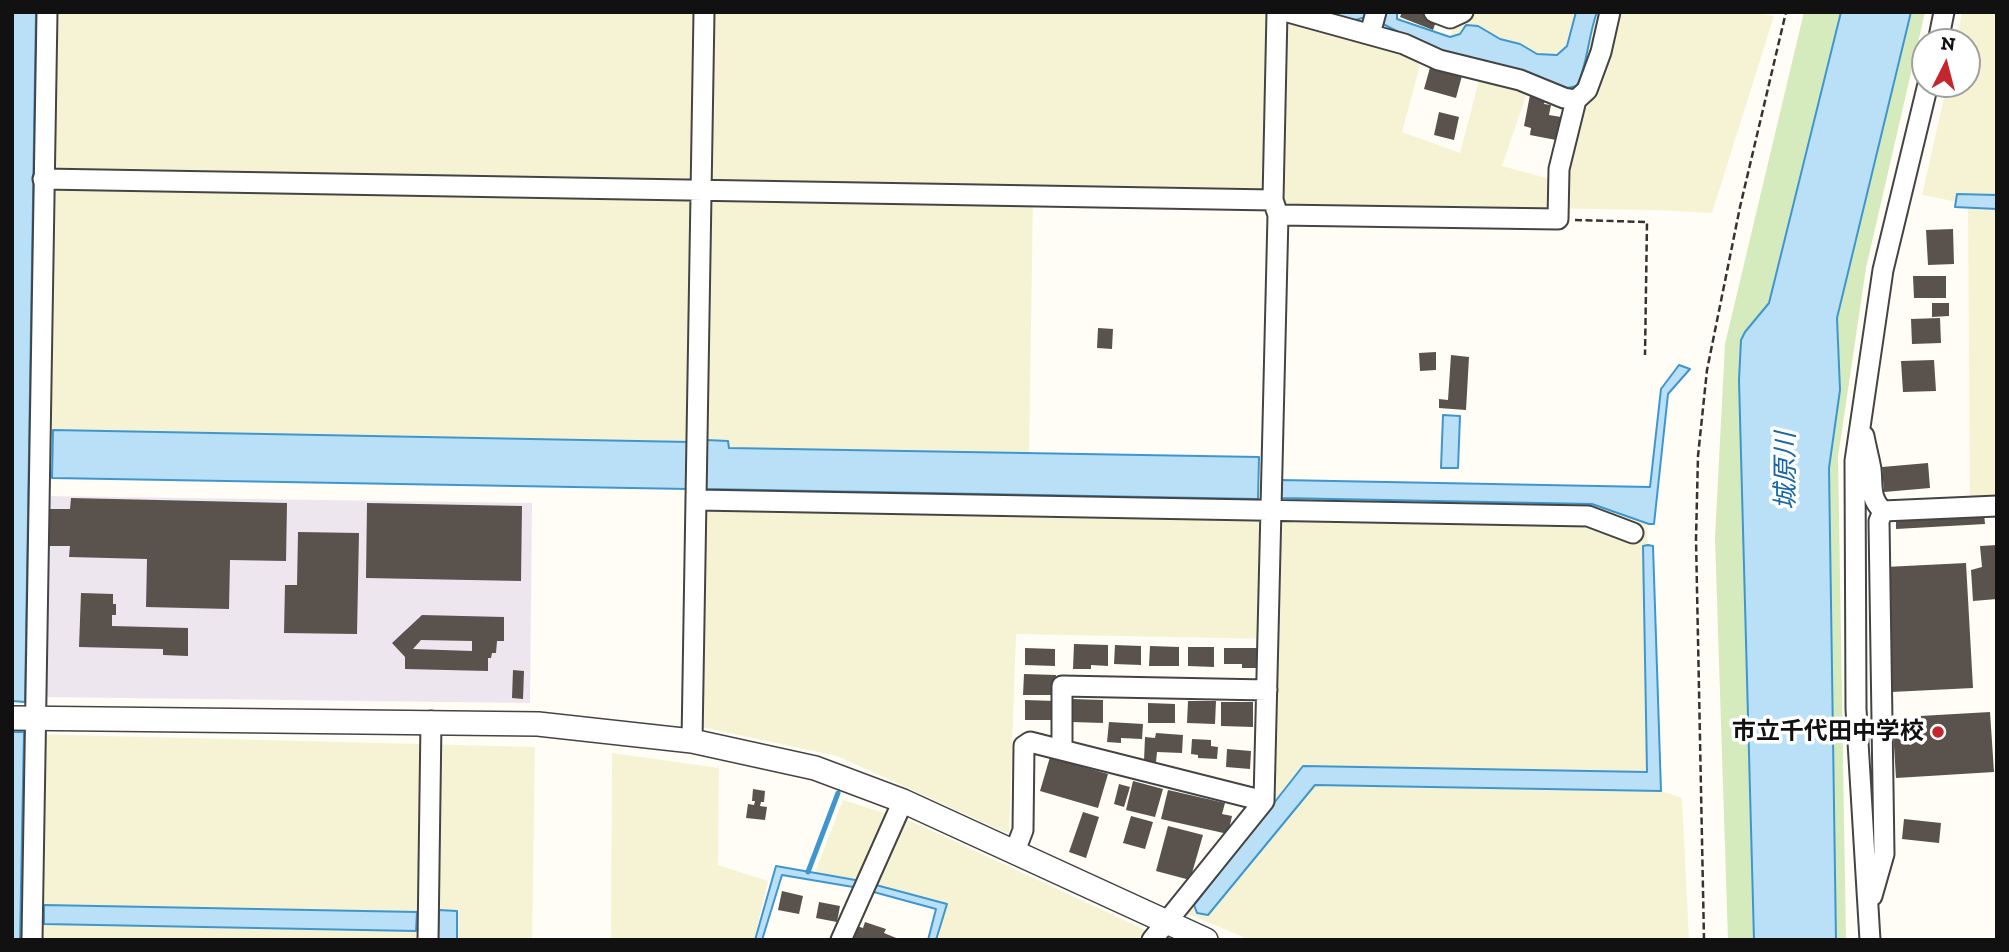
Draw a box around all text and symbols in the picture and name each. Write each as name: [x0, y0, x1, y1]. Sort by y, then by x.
north arrow: [1911, 28, 1981, 98]
text: N: [1940, 31, 1956, 56]
water label: 城原川: [1771, 432, 1803, 510]
place label: 市立千代田中学校: [1732, 718, 1924, 746]
marker: 市立千代田中学校: [1930, 724, 1946, 740]

